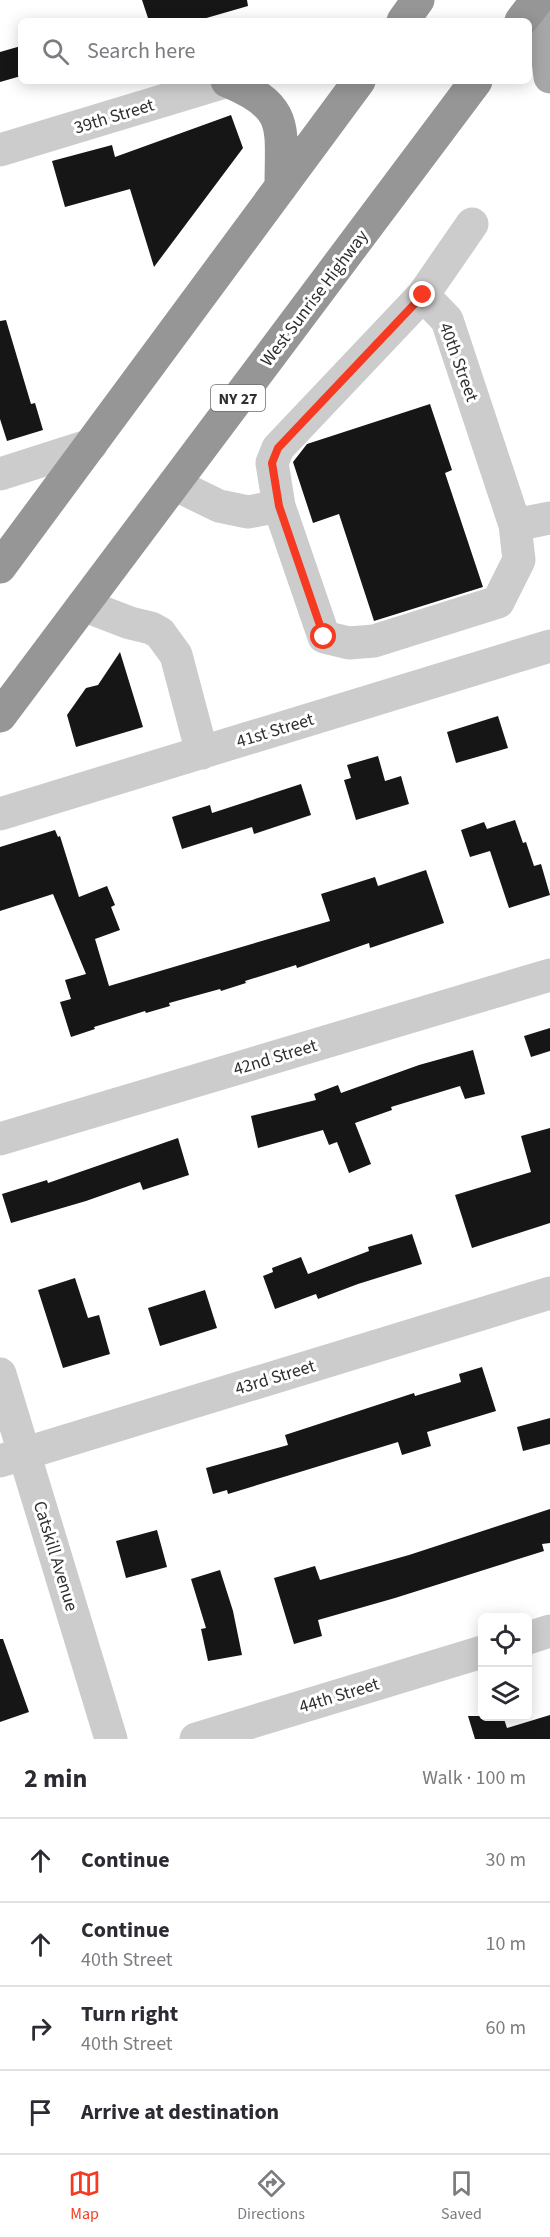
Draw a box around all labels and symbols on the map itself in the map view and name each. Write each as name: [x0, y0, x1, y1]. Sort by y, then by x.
street label: 39th Street: [71, 92, 157, 140]
street label: West Sunrise Highway: [255, 224, 374, 372]
route end: [409, 281, 435, 307]
street label: 40th Street: [433, 319, 484, 405]
road number: NY 27: [211, 385, 265, 411]
route start: [310, 623, 336, 649]
street label: 41st Street: [233, 707, 317, 754]
street label: 42nd Street: [230, 1033, 320, 1082]
street label: 43rd Street: [232, 1353, 318, 1402]
street label: Catskill Avenue: [27, 1498, 84, 1614]
street label: 44th Street: [296, 1671, 382, 1719]

